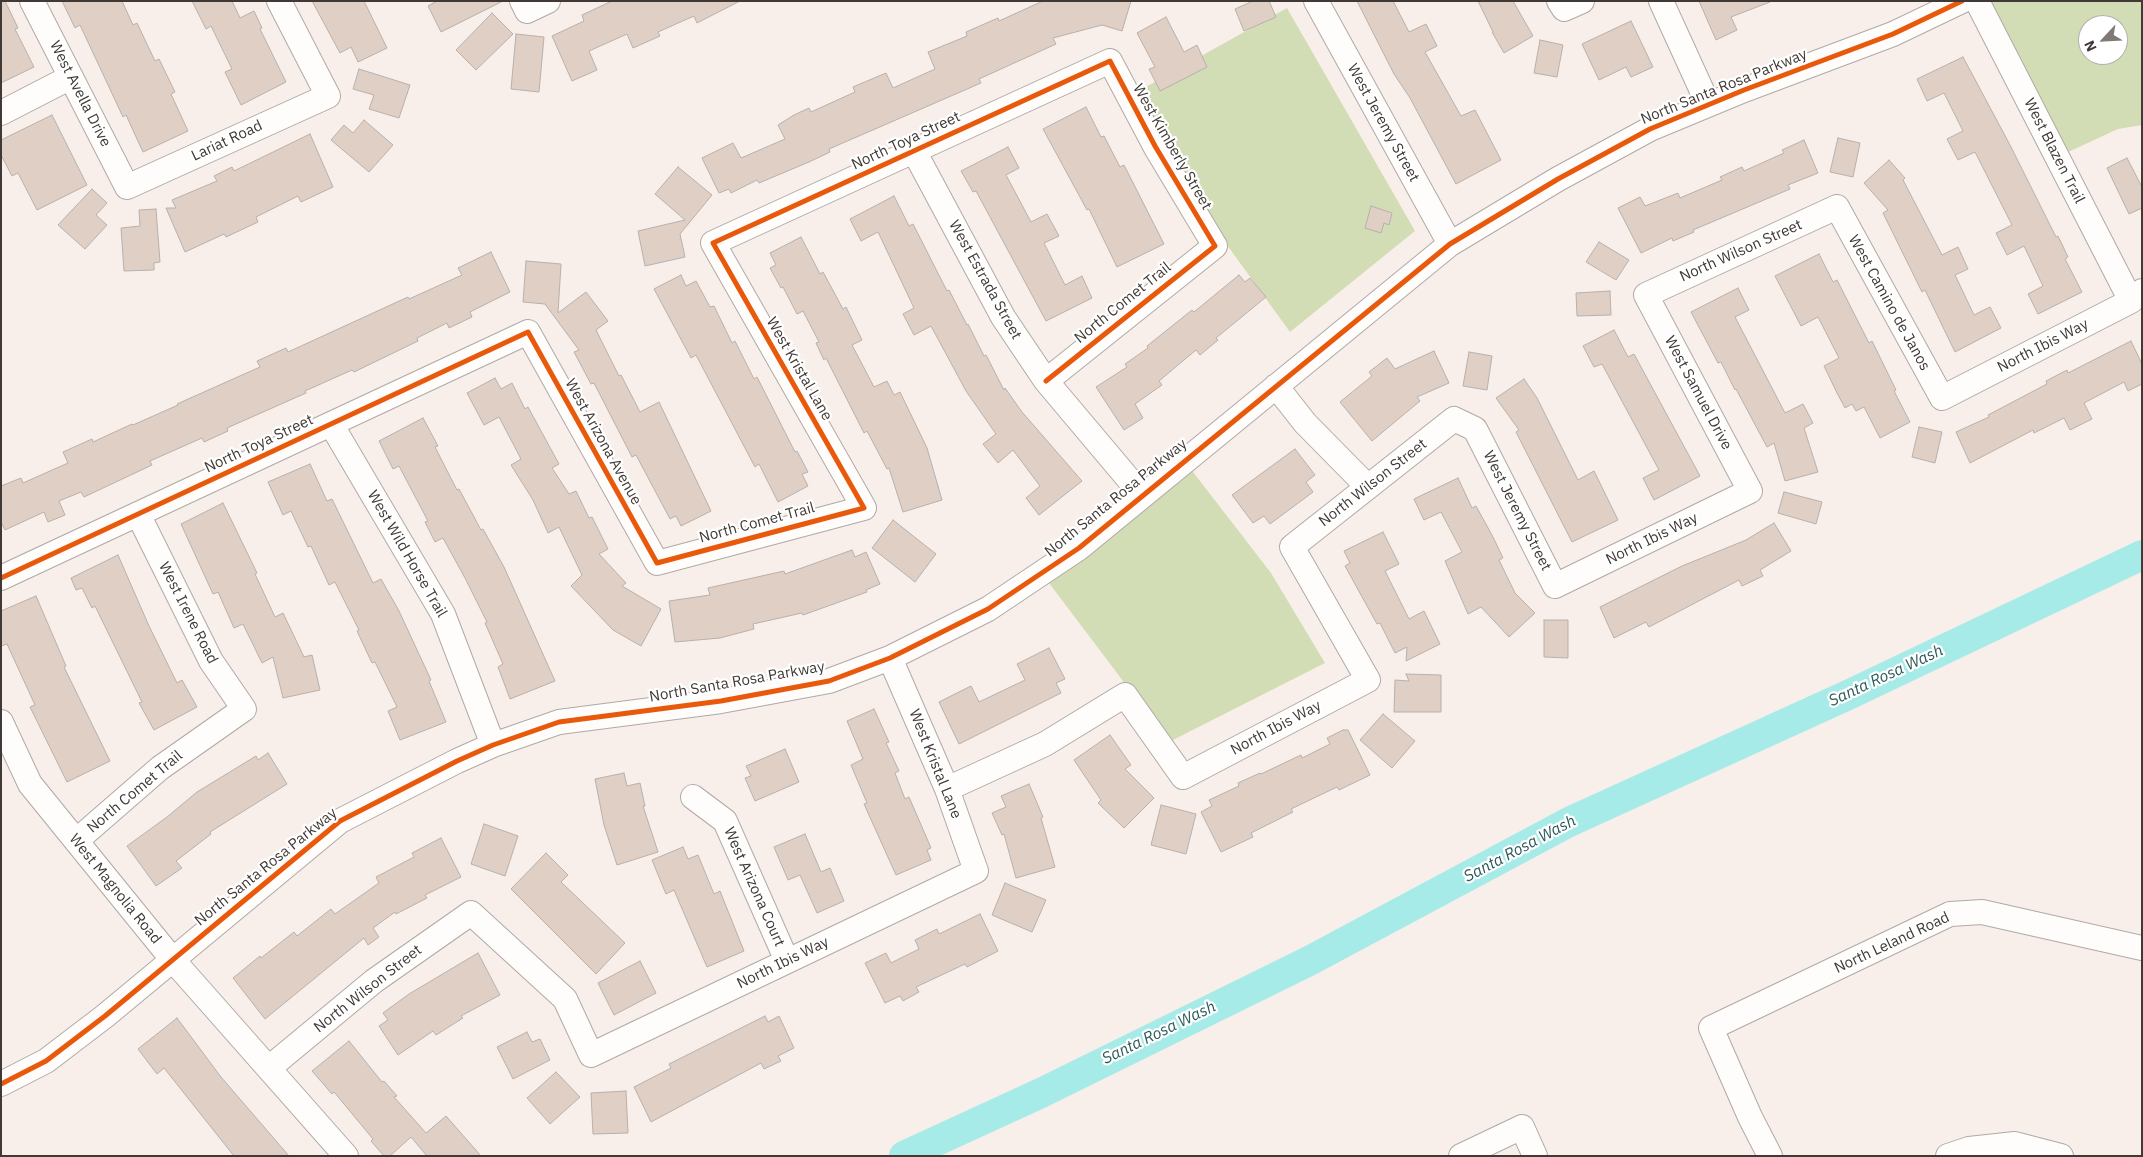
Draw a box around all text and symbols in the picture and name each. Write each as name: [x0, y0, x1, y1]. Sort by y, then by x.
north arrow: [2078, 15, 2128, 65]
street label: West Avella Drive: [46, 38, 114, 150]
text: N: [2080, 38, 2101, 54]
street label: North Santa Rosa Parkway: [1638, 45, 1810, 129]
street label: West Jeremy Street: [1343, 61, 1423, 185]
street label: West Kimberly Street: [1129, 81, 1215, 213]
street label: West Blazen Trail: [2020, 95, 2088, 207]
street label: North Toya Street: [849, 108, 963, 174]
street label: Lariat Road: [189, 117, 265, 165]
street label: North Wilson Street: [1677, 216, 1805, 286]
street label: West Estrada Street: [945, 217, 1025, 343]
street label: West Camino de Janos: [1844, 232, 1934, 374]
street label: North Comet Trail: [1071, 259, 1175, 347]
street label: West Kristal Lane: [762, 314, 836, 424]
street label: North Ibis Way: [1994, 315, 2092, 377]
street label: West Samuel Drive: [1660, 333, 1736, 453]
street label: West Arizona Avenue: [561, 376, 645, 508]
street label: North Toya Street: [202, 411, 316, 477]
street label: North Santa Rosa Parkway: [1041, 435, 1191, 561]
street label: North Wilson Street: [1315, 435, 1431, 531]
street label: West Jeremy Street: [1479, 448, 1555, 574]
street label: West Wild Horse Trail: [363, 487, 451, 621]
street label: North Comet Trail: [697, 499, 817, 547]
street label: North Ibis Way: [1603, 509, 1701, 569]
street label: West Irene Road: [155, 559, 221, 667]
water label: Santa Rosa Wash: [1826, 641, 1946, 711]
street label: North Santa Rosa Parkway: [648, 658, 826, 706]
street label: North Ibis Way: [1228, 697, 1324, 759]
street label: West Kristal Lane: [905, 707, 965, 821]
street label: North Comet Trail: [84, 747, 186, 837]
street label: North Santa Rosa Parkway: [191, 804, 341, 930]
water label: Santa Rosa Wash: [1461, 811, 1579, 887]
street label: West Arizona Court: [720, 825, 788, 949]
street label: West Magnolia Road: [65, 830, 165, 948]
street label: North Leland Road: [1832, 908, 1952, 978]
street label: North Ibis Way: [734, 933, 832, 993]
street label: North Wilson Street: [310, 941, 426, 1037]
water label: Santa Rosa Wash: [1099, 997, 1219, 1069]

